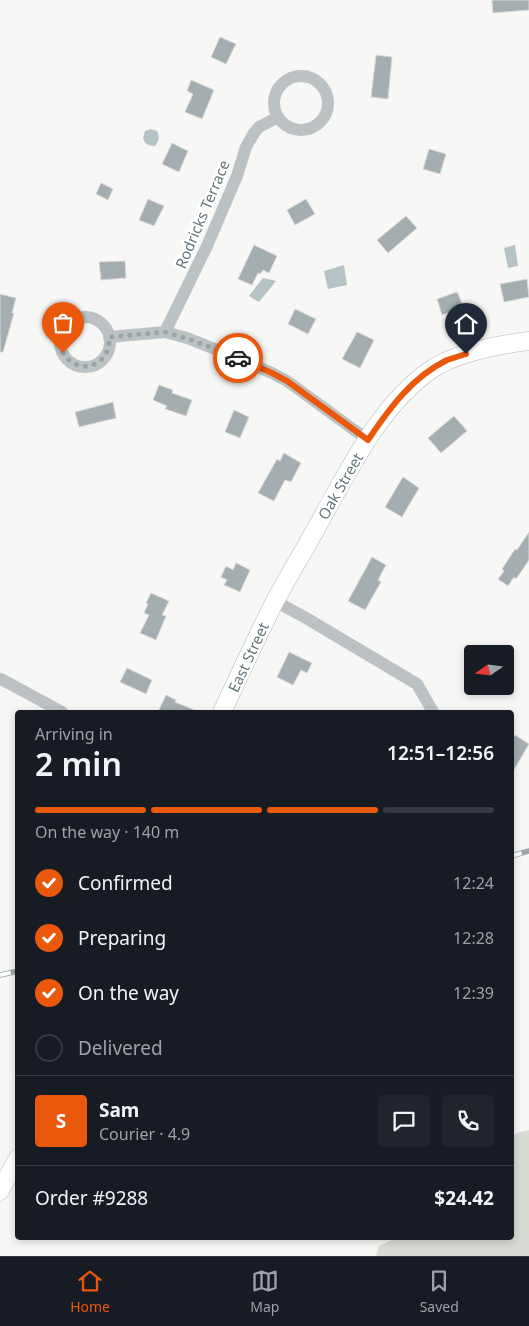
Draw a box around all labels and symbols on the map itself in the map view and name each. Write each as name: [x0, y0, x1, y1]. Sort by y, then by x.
street label: Rodricks Terrace: [170, 157, 234, 271]
pin: [42, 302, 84, 353]
pin: [445, 303, 487, 354]
courier: [213, 333, 263, 383]
street label: Oak Street: [313, 448, 367, 523]
street label: East Street: [223, 618, 273, 695]
north arrow: [464, 645, 514, 695]

